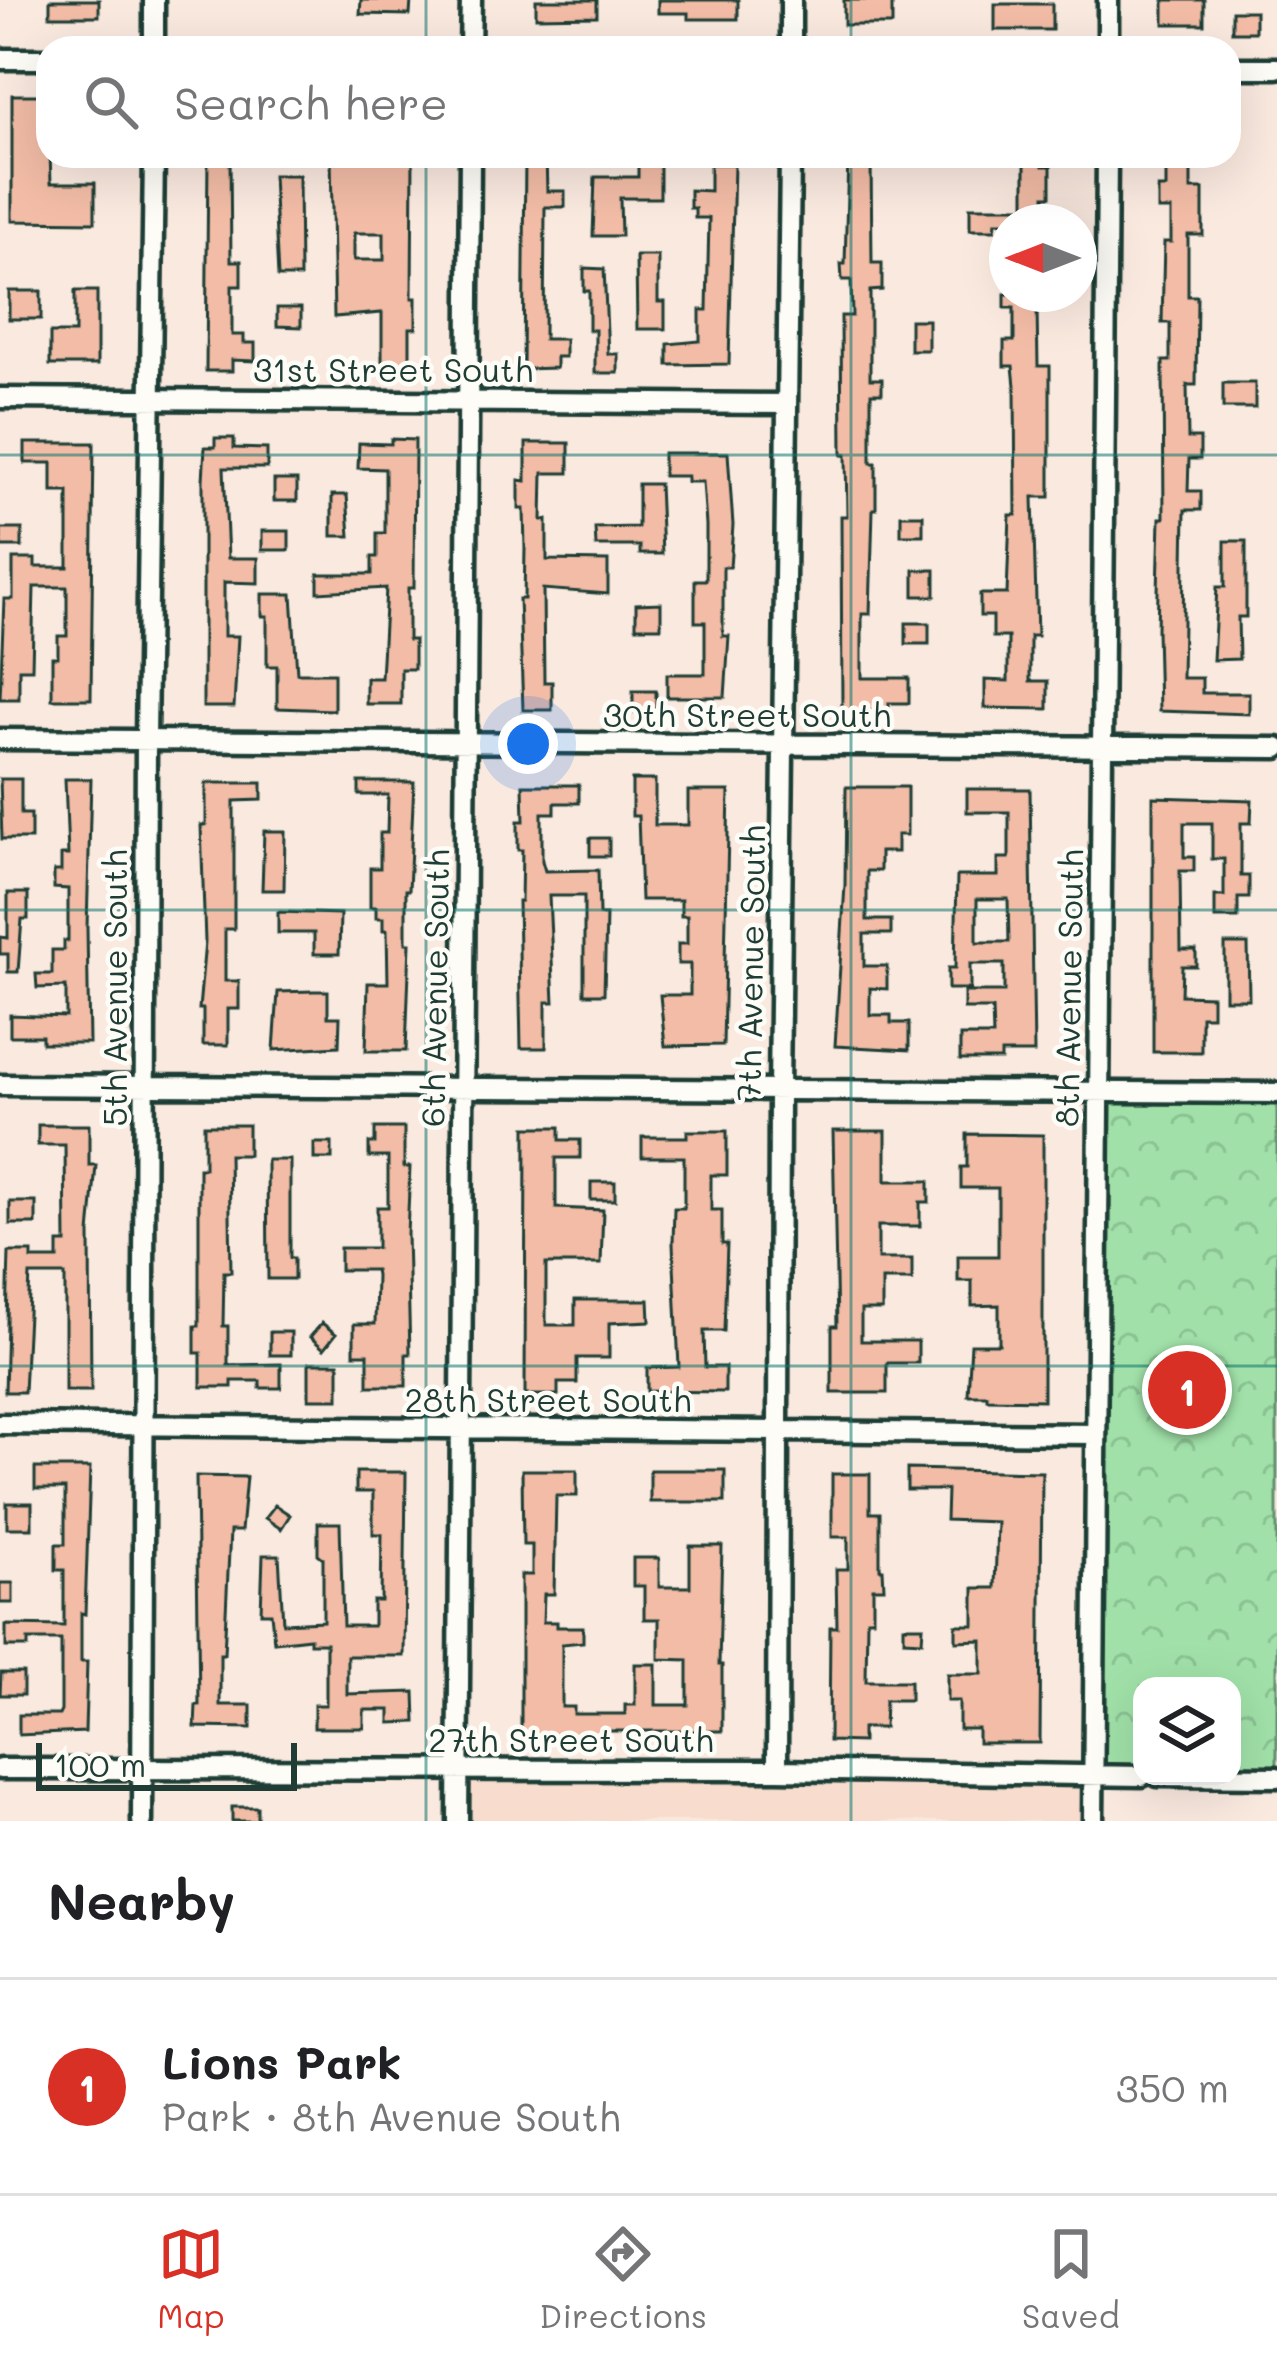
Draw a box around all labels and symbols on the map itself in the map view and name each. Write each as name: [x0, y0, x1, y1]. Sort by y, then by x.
north arrow: [989, 204, 1097, 312]
street label: 31st Street South: [253, 347, 533, 390]
street label: 30th Street South: [603, 692, 891, 735]
your location: [498, 714, 558, 774]
street label: 7th Avenue South: [726, 825, 773, 1101]
street label: 5th Avenue South: [92, 849, 135, 1127]
street label: 6th Avenue South: [410, 849, 457, 1127]
street label: 8th Avenue South: [1044, 849, 1091, 1127]
pin: 1: [1148, 1345, 1226, 1435]
street label: 28th Street South: [405, 1377, 691, 1420]
street label: 27th Street South: [428, 1717, 714, 1760]
scale bar: [36, 1737, 297, 1790]

